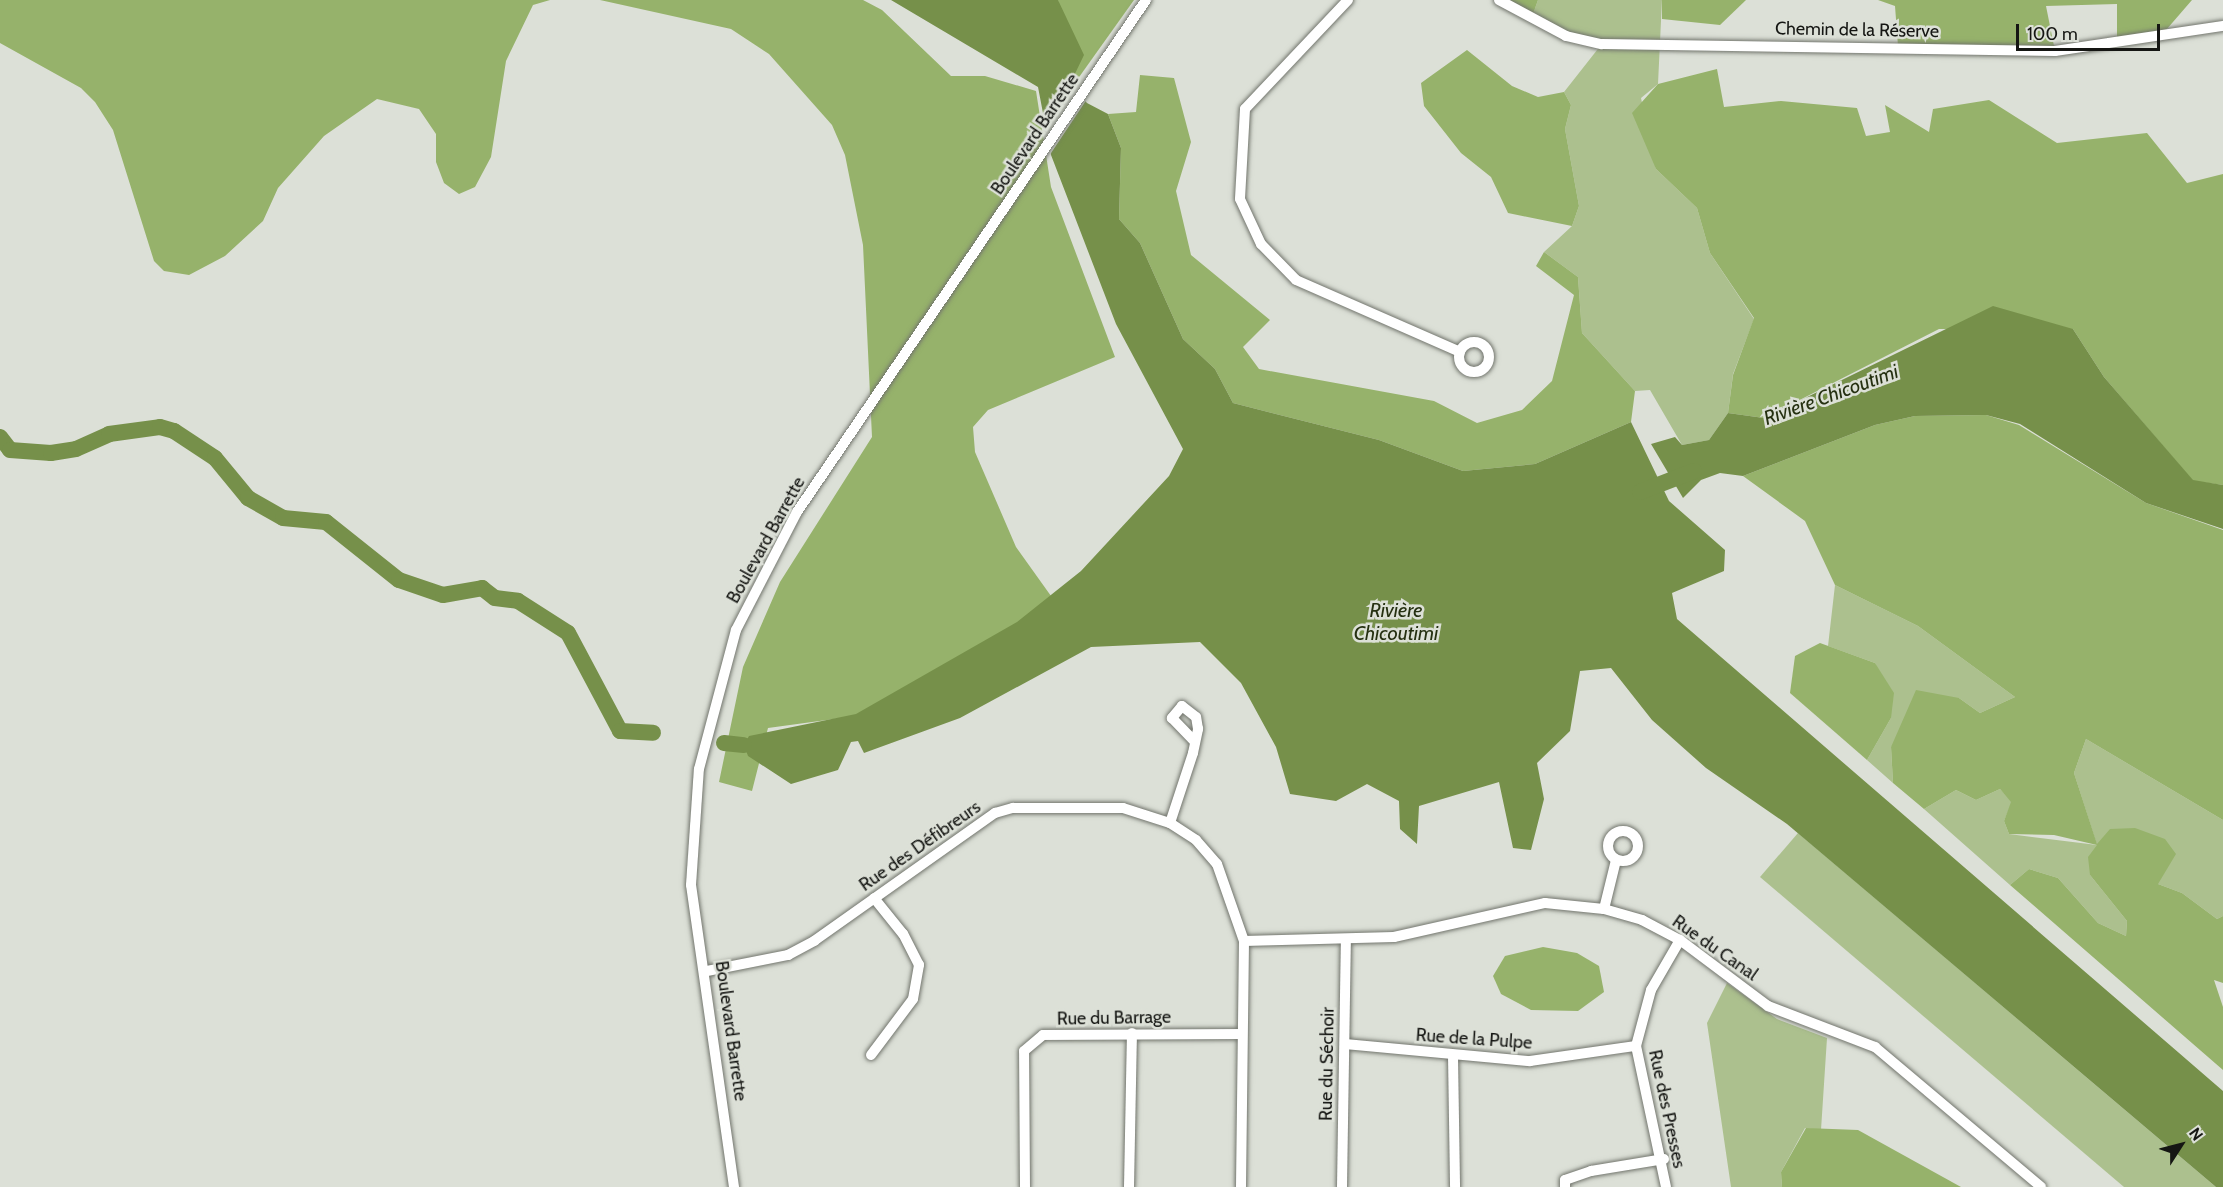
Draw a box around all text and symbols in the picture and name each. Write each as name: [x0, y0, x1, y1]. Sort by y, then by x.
scale bar: [2019, 12, 2163, 50]
street label: Chemin de la Réserve: [1775, 18, 1939, 42]
text: 100 m: [2027, 23, 2078, 45]
street label: Boulevard Barrette: [987, 69, 1083, 199]
water label: Rivière Chicoutimi: [1760, 360, 1902, 430]
street label: Boulevard Barrette: [722, 473, 810, 607]
water label: Rivière Chicoutimi: [1354, 598, 1438, 645]
street label: Rue des Défibreurs: [855, 796, 985, 896]
street label: Rue du Canal: [1668, 911, 1762, 985]
street label: Boulevard Barrette: [710, 960, 752, 1102]
street label: Rue du Barrage: [1057, 1006, 1171, 1030]
street label: Rue du Séchoir: [1315, 1007, 1339, 1121]
street label: Rue de la Pulpe: [1415, 1024, 1533, 1054]
street label: Rue des Presses: [1644, 1048, 1690, 1170]
north arrow: [2151, 1115, 2211, 1175]
text: N: [2185, 1124, 2207, 1144]

